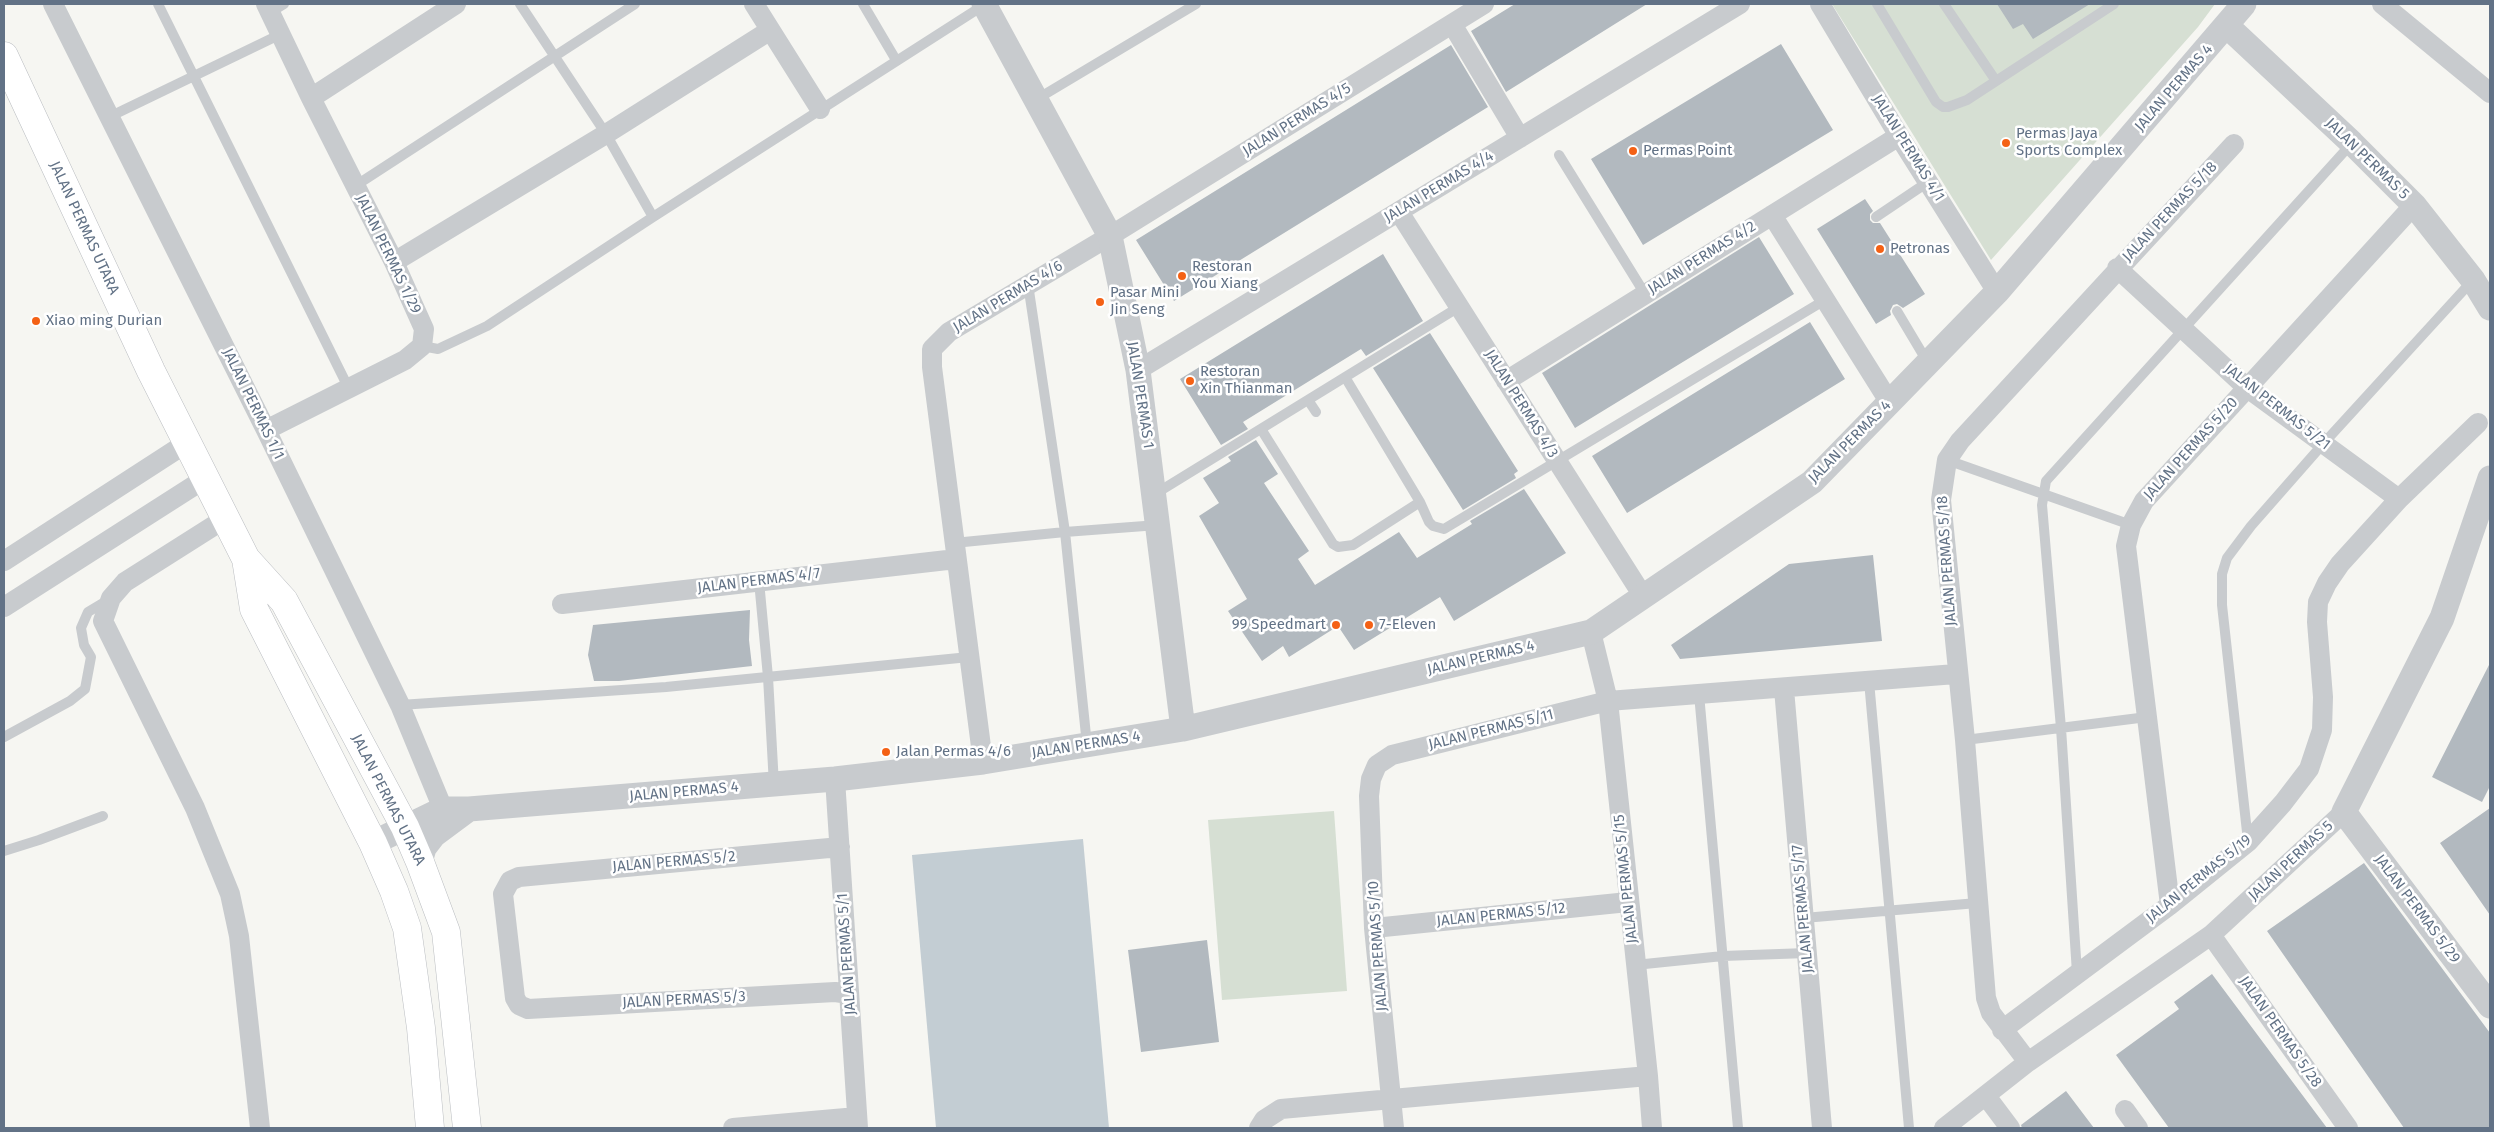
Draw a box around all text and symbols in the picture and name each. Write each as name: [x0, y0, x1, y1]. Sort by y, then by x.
street label: JALAN PERMAS 4: [2131, 41, 2217, 135]
street label: JALAN PERMAS 4/5: [1239, 79, 1355, 161]
street label: JALAN PERMAS 4/1: [1868, 91, 1948, 205]
street label: JALAN PERMAS 5: [2321, 115, 2413, 203]
place label: Permas Jaya Sports Complex: [2016, 125, 2122, 160]
marker: Permas Jaya Sports Complex: [2000, 137, 2012, 149]
place label: Permas Point: [1643, 142, 1733, 160]
marker: Permas Point: [1627, 145, 1639, 157]
street label: JALAN PERMAS 4/4: [1381, 147, 1497, 227]
street label: JALAN PERMAS 5/18: [2119, 158, 2221, 266]
street label: JALAN PERMAS UTARA: [45, 159, 123, 297]
street label: JALAN PERMAS 1/29: [351, 191, 425, 317]
street label: JALAN PERMAS 4/2: [1645, 218, 1759, 298]
place label: Petronas: [1890, 240, 1950, 258]
marker: Petronas: [1874, 243, 1886, 255]
street label: JALAN PERMAS 4/6: [950, 257, 1066, 337]
place label: Restoran You Xiang: [1192, 258, 1258, 293]
marker: Restoran You Xiang: [1176, 270, 1188, 282]
place label: Pasar Mini Jin Seng: [1110, 284, 1180, 319]
marker: Pasar Mini Jin Seng: [1094, 296, 1106, 308]
place label: Xiao ming Durian: [46, 312, 162, 330]
marker: Xiao ming Durian: [30, 315, 42, 327]
street label: JALAN PERMAS 1: [1123, 340, 1157, 450]
street label: JALAN PERMAS 1/1: [218, 345, 288, 463]
street label: JALAN PERMAS 4/3: [1480, 347, 1562, 461]
street label: JALAN PERMAS 5/21: [2220, 360, 2334, 454]
place label: Restoran Xin Thianman: [1200, 363, 1293, 398]
marker: Restoran Xin Thianman: [1184, 375, 1196, 387]
street label: JALAN PERMAS 5/20: [2140, 394, 2242, 504]
street label: JALAN PERMAS 4: [1805, 397, 1895, 487]
street label: JALAN PERMAS 5/18: [1933, 495, 1961, 627]
street label: JALAN PERMAS 4/7: [696, 565, 822, 597]
place label: 99 Speedmart: [1232, 616, 1326, 634]
place label: 7-Eleven: [1379, 616, 1436, 634]
marker: 99 Speedmart: [1330, 619, 1342, 631]
marker: 7-Eleven: [1363, 619, 1375, 631]
street label: JALAN PERMAS 4: [1426, 637, 1536, 679]
street label: JALAN PERMAS 5/11: [1426, 706, 1556, 754]
street label: JALAN PERMAS 4: [1030, 728, 1142, 762]
street label: JALAN PERMAS UTARA: [347, 731, 429, 869]
place label: Jalan Permas 4/6: [896, 743, 1011, 761]
marker: Jalan Permas 4/6: [880, 746, 892, 758]
street label: JALAN PERMAS 4: [629, 778, 739, 806]
street label: JALAN PERMAS 5/15: [1610, 814, 1642, 944]
street label: JALAN PERMAS 5: [2245, 817, 2337, 905]
street label: JALAN PERMAS 5/19: [2143, 831, 2255, 927]
street label: JALAN PERMAS 5/17: [1788, 844, 1818, 974]
street label: JALAN PERMAS 5/2: [612, 848, 736, 876]
street label: JALAN PERMAS 5/29: [2370, 851, 2464, 967]
street label: JALAN PERMAS 5/10: [1364, 880, 1392, 1012]
street label: JALAN PERMAS 5/1: [834, 892, 860, 1016]
street label: JALAN PERMAS 5/12: [1436, 899, 1566, 931]
street label: JALAN PERMAS 5/28: [2235, 973, 2325, 1091]
street label: JALAN PERMAS 5/3: [622, 988, 746, 1012]

